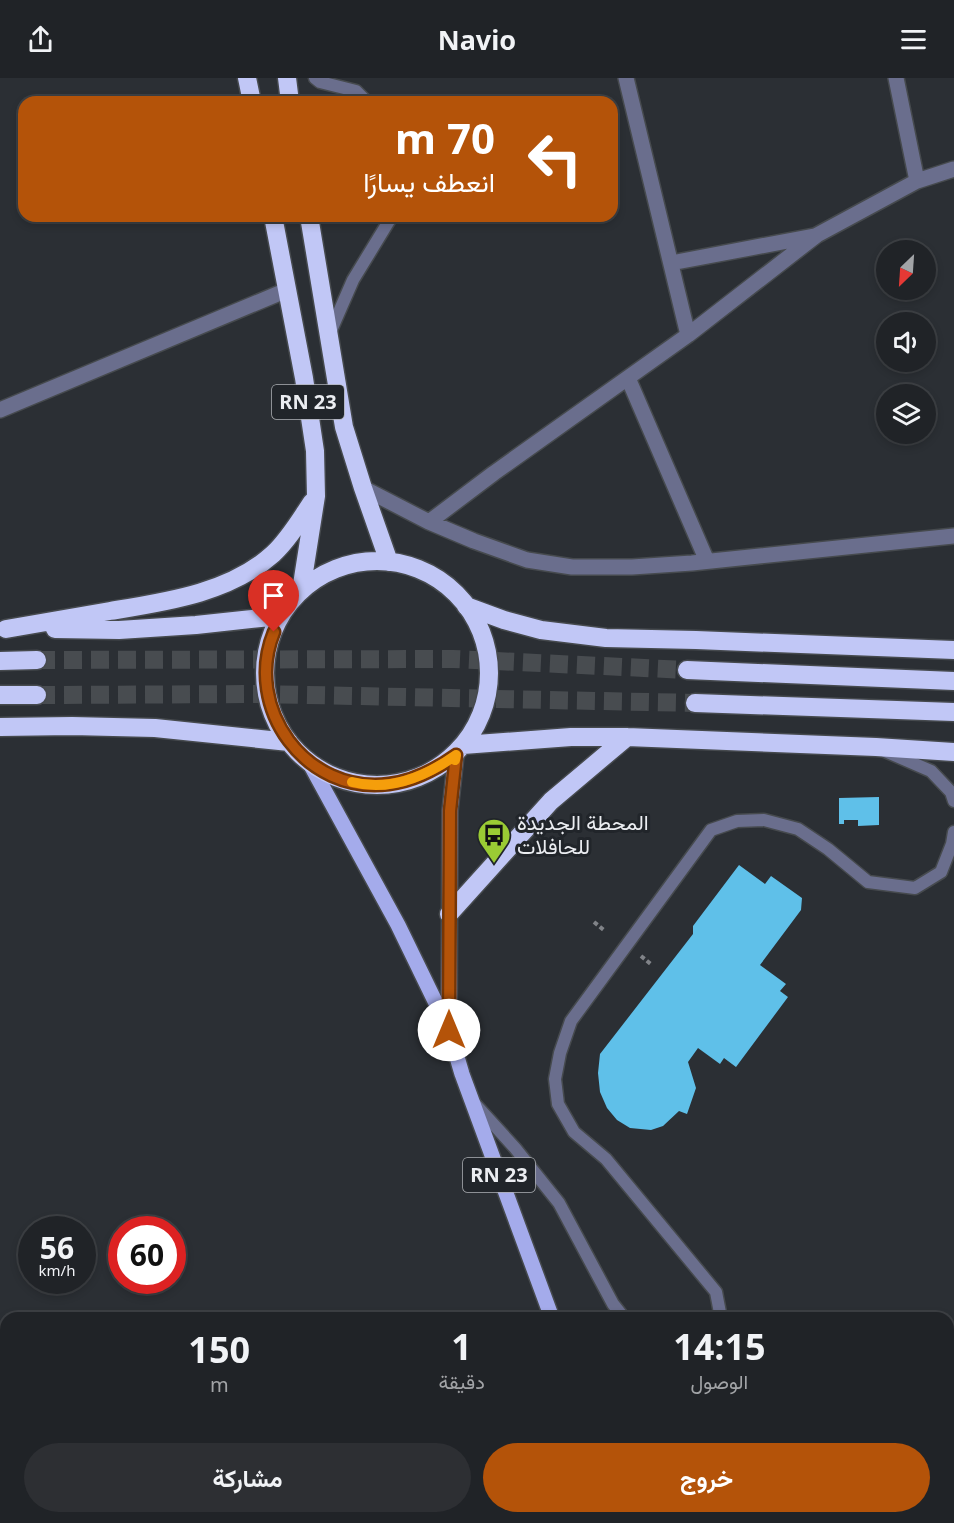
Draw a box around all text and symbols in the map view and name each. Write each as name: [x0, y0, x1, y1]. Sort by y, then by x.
text: Navio: [438, 21, 516, 58]
icon: share: [24, 23, 57, 56]
icon: menu: [897, 23, 930, 56]
text: 70 m: [395, 109, 495, 166]
icon: left: [516, 120, 594, 198]
text: انعطف يسارًا: [363, 163, 495, 200]
north arrow: [876, 240, 936, 300]
map controls: [876, 240, 936, 444]
button: sound: [876, 312, 936, 372]
button: layers: [876, 384, 936, 444]
road number: RN 23: [272, 385, 344, 419]
pin: [248, 570, 299, 632]
icon: arrive: [257, 579, 290, 612]
place label: المحطة الجديدة للحافلات: [517, 808, 649, 860]
bus stop icon: المحطة الجديدة للحافلات: [476, 817, 512, 864]
position arrow: [417, 998, 481, 1062]
road number: RN 23: [463, 1158, 535, 1192]
speed limit sign: 60: [108, 1216, 186, 1294]
text: 56: [40, 1227, 74, 1268]
text: km/h: [39, 1260, 75, 1280]
text: 1: [451, 1322, 472, 1371]
text: 14:15: [673, 1322, 766, 1371]
text: 150: [188, 1325, 250, 1374]
text: دقيقة: [439, 1368, 485, 1395]
text: الوصول: [691, 1368, 748, 1395]
text: m: [210, 1371, 229, 1398]
button: مشاركة: [24, 1443, 471, 1512]
button: خروج: [483, 1443, 930, 1512]

